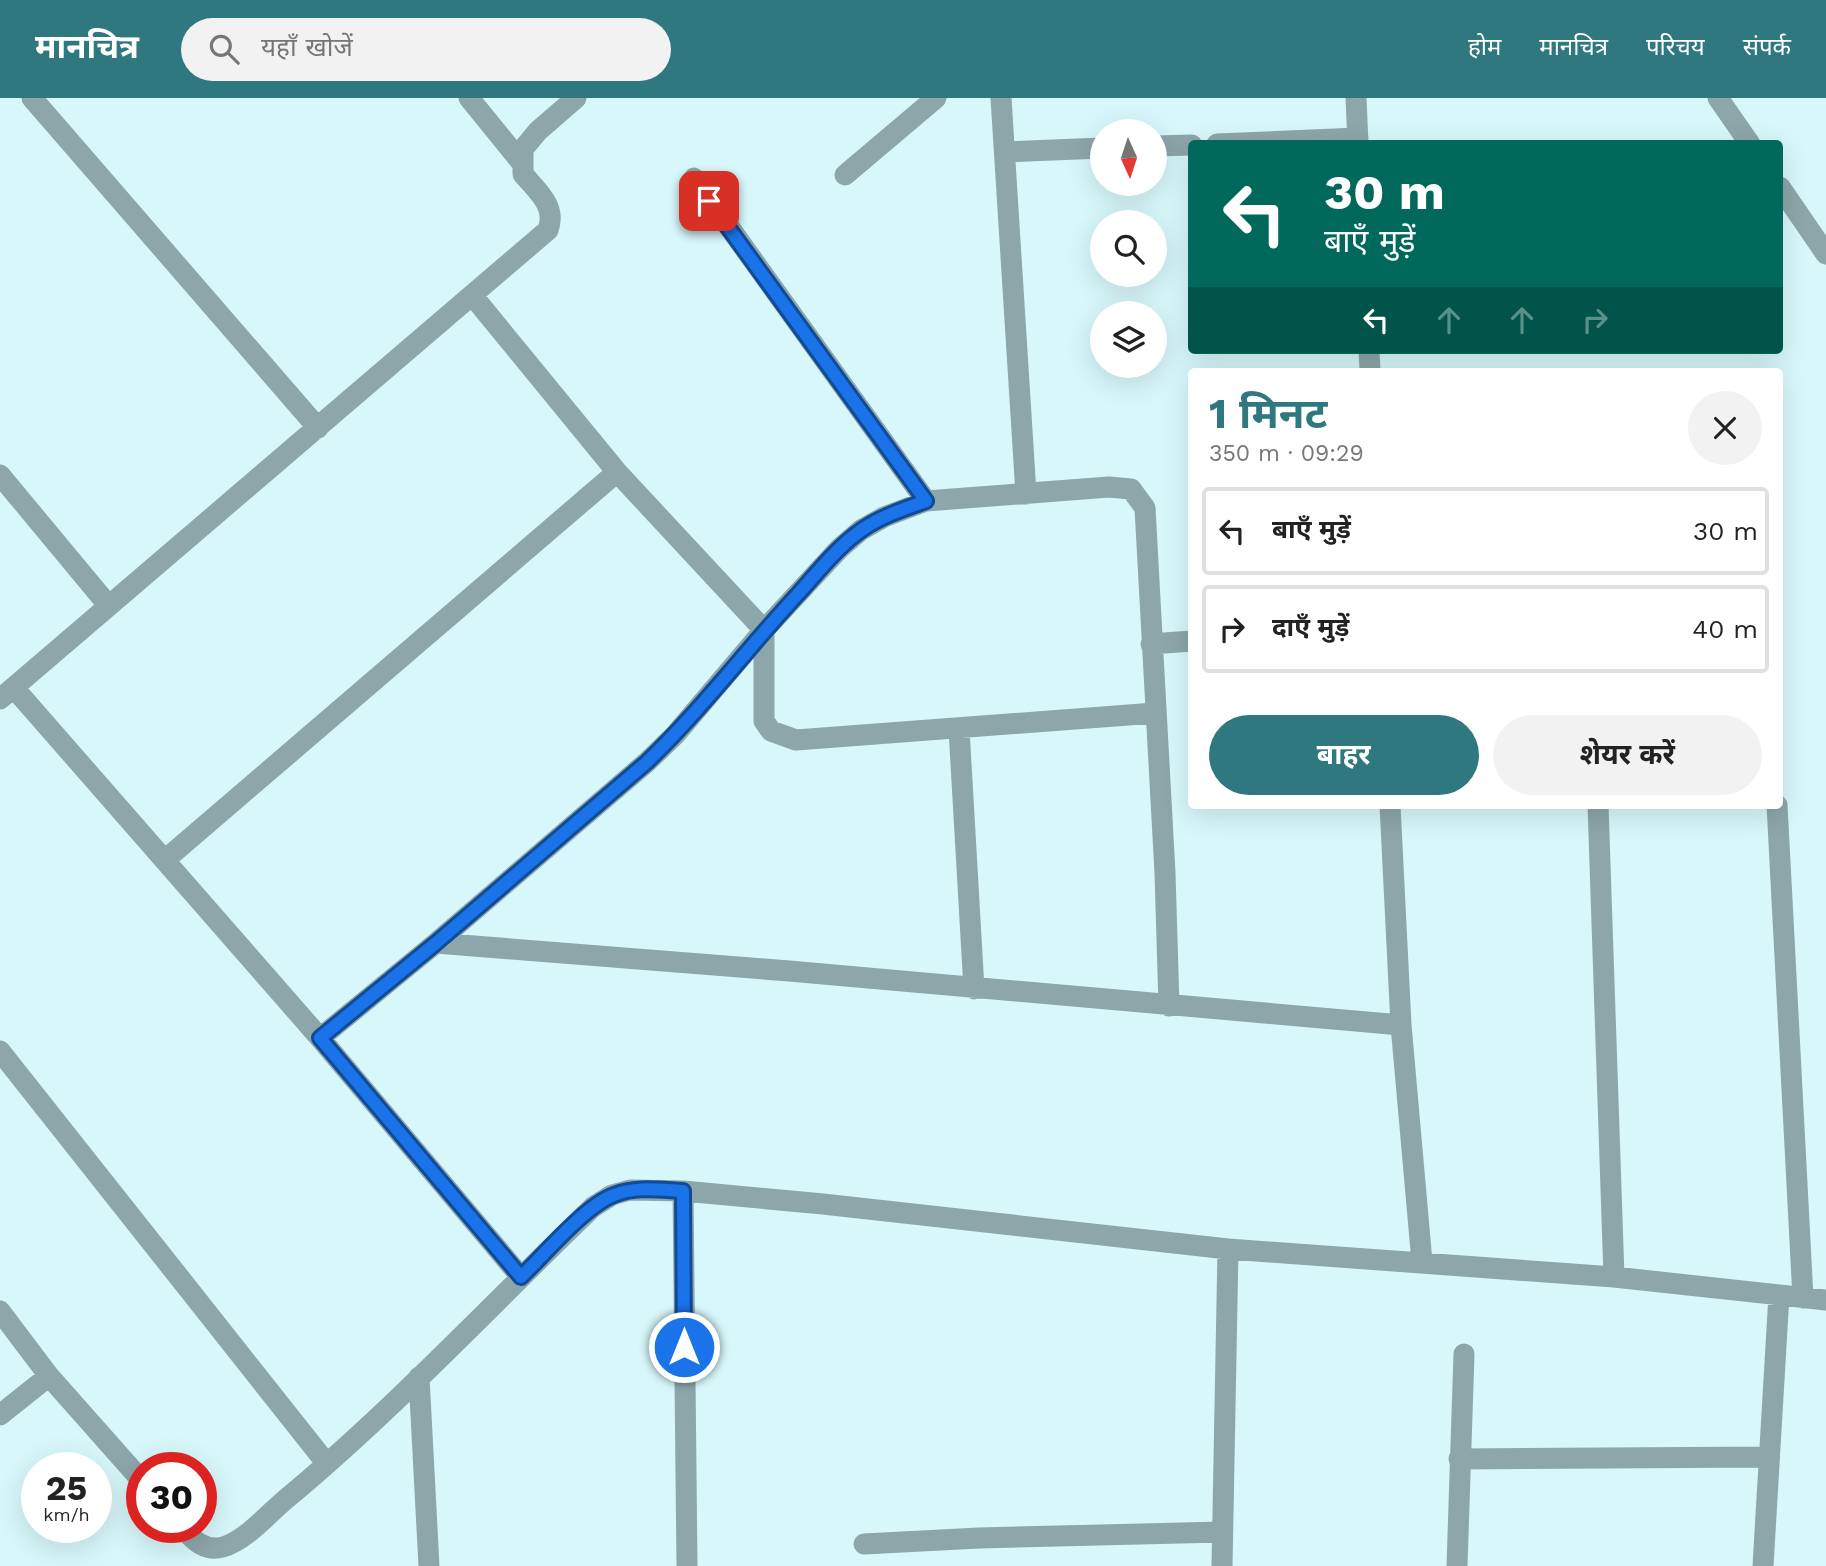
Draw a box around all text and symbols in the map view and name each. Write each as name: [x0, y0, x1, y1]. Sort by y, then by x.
search box: [181, 18, 671, 81]
text: मानचित्र: [35, 27, 139, 66]
icon: search: [205, 30, 243, 68]
text: यहाँ खोजें: [261, 32, 353, 62]
text: होम: [1468, 33, 1501, 61]
text: मानचित्र: [1539, 33, 1608, 61]
text: परिचय: [1646, 33, 1705, 61]
text: संपर्क: [1743, 33, 1791, 61]
north arrow: [1090, 119, 1167, 196]
map controls: [1090, 119, 1167, 378]
text: 30 m: [1324, 163, 1445, 221]
icon: left: [1209, 168, 1300, 259]
pin: [679, 171, 739, 231]
icon: arrive: [690, 182, 728, 220]
button: search: [1090, 210, 1167, 287]
text: बाएँ मुड़ें: [1324, 222, 1415, 260]
button: layers: [1090, 301, 1167, 378]
icon: left: [1357, 301, 1395, 339]
icon: ahead: [1430, 301, 1468, 339]
icon: ahead: [1503, 301, 1541, 339]
icon: right: [1576, 301, 1614, 339]
text: 1 मिनट: [1209, 389, 1327, 438]
button: close: [1688, 391, 1762, 465]
text: 350 m · 09:29: [1209, 440, 1364, 467]
icon: left: [1213, 512, 1251, 550]
text: बाएँ मुड़ें: [1272, 514, 1351, 544]
text: 30 m: [1693, 516, 1758, 546]
icon: right: [1213, 610, 1251, 648]
text: दाएँ मुड़ें: [1272, 612, 1349, 642]
text: 40 m: [1692, 614, 1758, 644]
button: बाहर: [1209, 715, 1479, 795]
button: शेयर करें: [1493, 715, 1762, 795]
position arrow: [647, 1310, 721, 1384]
speed limit sign: 30: [126, 1452, 217, 1543]
text: 25: [46, 1467, 87, 1509]
text: km/h: [43, 1504, 90, 1525]

